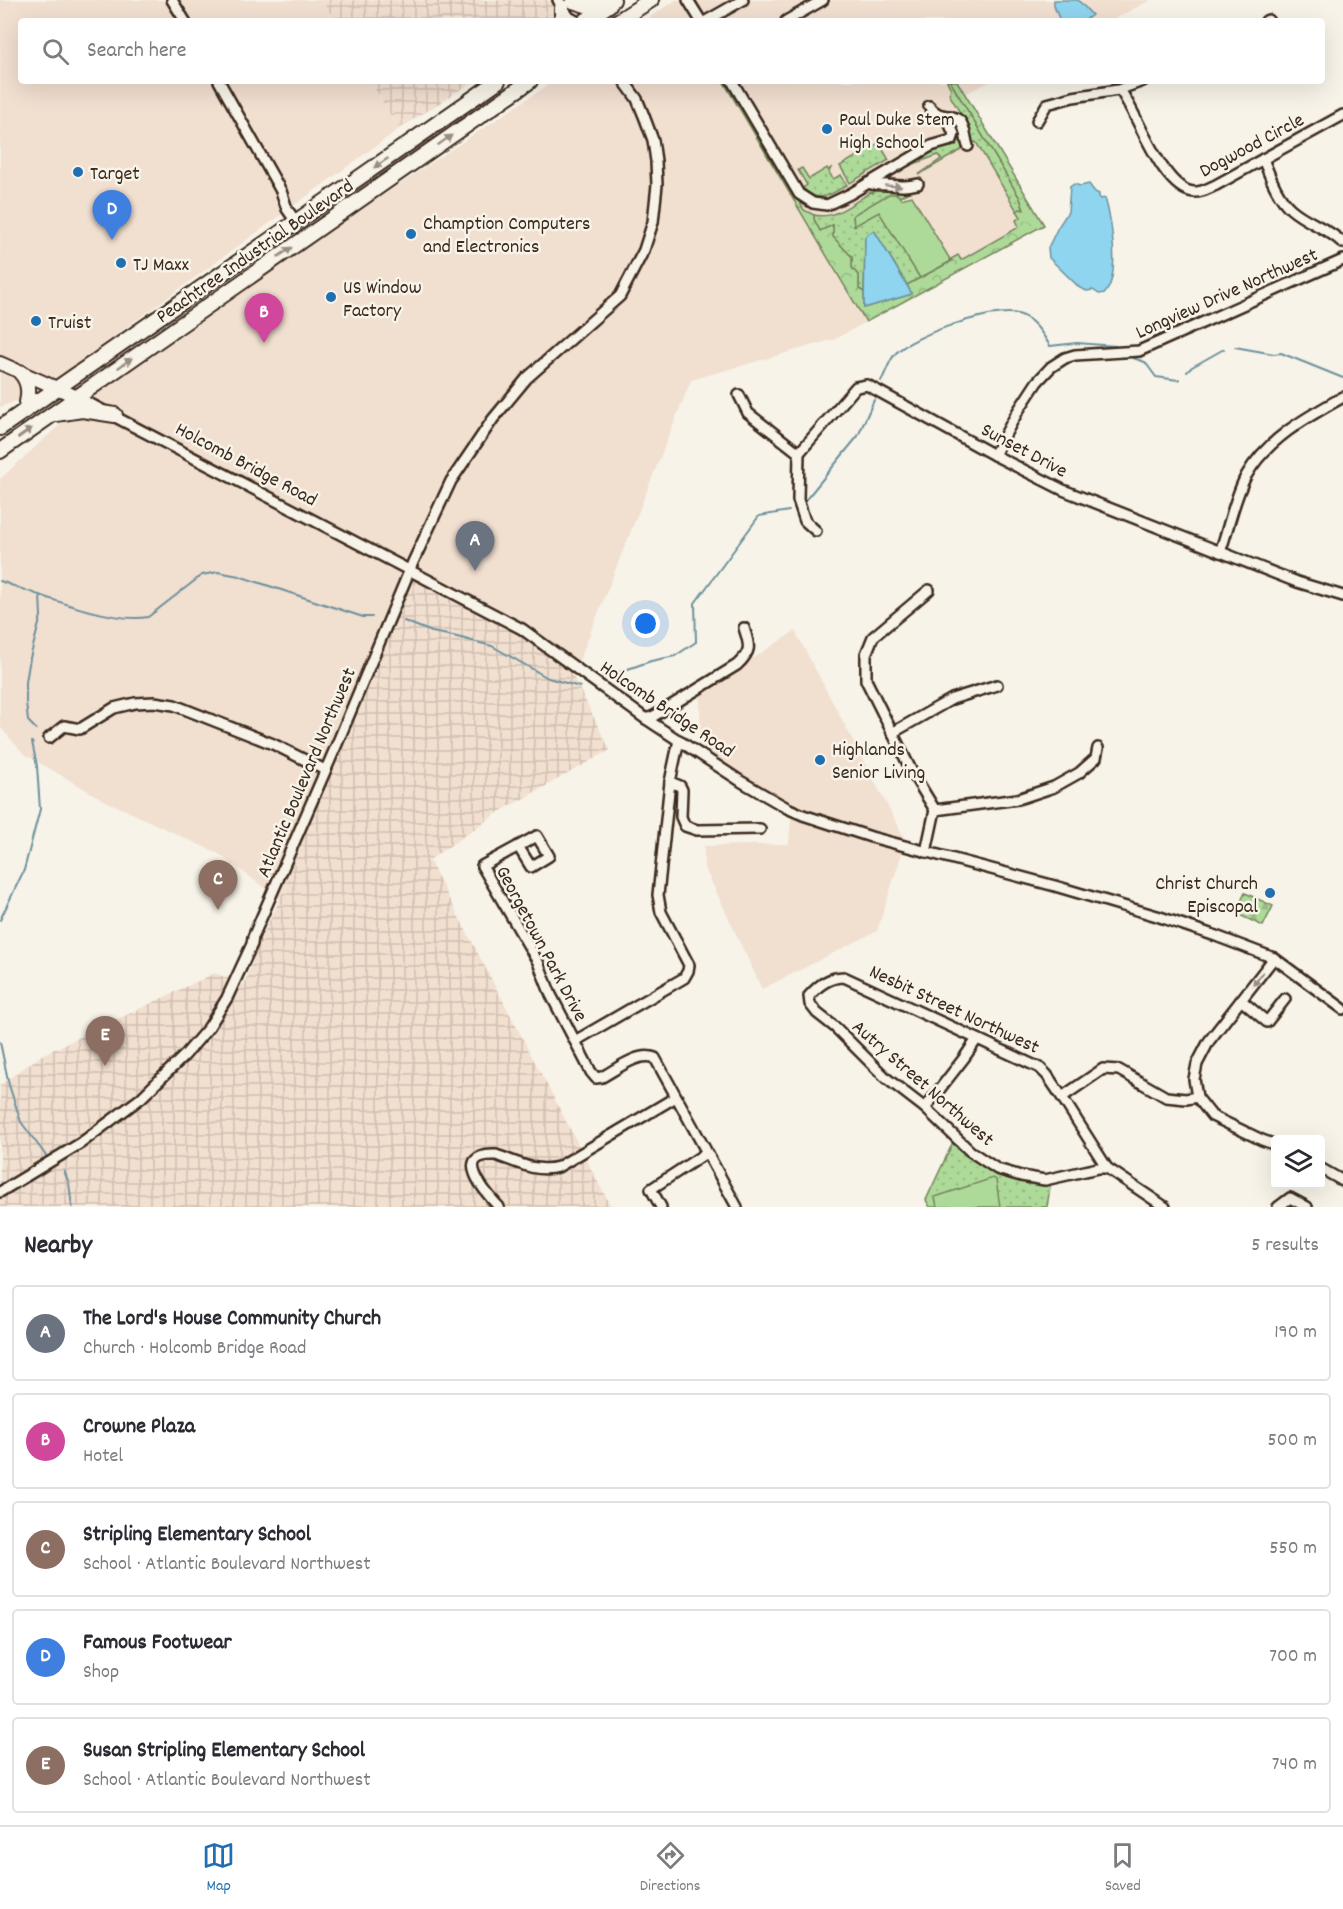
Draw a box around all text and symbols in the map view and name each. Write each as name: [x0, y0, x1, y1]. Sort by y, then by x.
search box: [18, 18, 1325, 84]
icon: search: [39, 35, 72, 68]
text: Search here: [87, 36, 186, 67]
place label: Paul Duke Stem High School: [839, 107, 955, 158]
street label: Dogwood Circle: [1195, 107, 1310, 186]
marker: Paul Duke Stem High School: [820, 122, 834, 136]
one-way arrow: [437, 135, 453, 146]
one-way arrow: [374, 157, 390, 169]
place label: Target: [90, 161, 140, 189]
marker: Target: [71, 165, 85, 179]
street label: Peachtree Industrial Boulevard: [151, 173, 357, 327]
one-way arrow: [884, 181, 903, 191]
pin: D: [92, 190, 132, 240]
place label: Chamption Computers and Electronics: [423, 211, 591, 262]
marker: Chamption Computers and Electronics: [404, 227, 418, 241]
street label: Longview Drive Northwest: [1132, 242, 1323, 348]
one-way arrow: [277, 247, 293, 258]
place label: TJ Maxx: [133, 252, 189, 280]
marker: TJ Maxx: [114, 256, 128, 270]
place label: US Window Factory: [343, 275, 422, 326]
marker: US Window Factory: [324, 290, 338, 304]
pin: B: [244, 294, 284, 343]
place label: Truist: [48, 310, 92, 338]
marker: Truist: [29, 314, 43, 328]
one-way arrow: [117, 358, 133, 369]
street label: Holcomb Bridge Road: [170, 416, 322, 515]
street label: Sunset Drive: [975, 417, 1072, 486]
one-way arrow: [17, 427, 33, 439]
pin: A: [456, 522, 494, 571]
your location: [631, 609, 660, 638]
street label: Holcomb Bridge Road: [593, 655, 739, 766]
street label: Atlantic Boulevard Northwest: [251, 664, 365, 882]
place label: Highlands Senior Living: [832, 737, 925, 788]
marker: Highlands Senior Living: [813, 753, 827, 767]
pin: C: [198, 860, 238, 910]
street label: Georgetown Park Drive: [487, 861, 593, 1028]
place label: Christ Church Episcopal: [1155, 871, 1258, 922]
marker: Christ Church Episcopal: [1263, 886, 1277, 900]
street label: Nesbit Street Northwest: [864, 959, 1043, 1062]
one-way arrow: [1251, 971, 1264, 987]
street label: Autry Street Northwest: [845, 1015, 999, 1154]
pin: E: [86, 1016, 124, 1066]
map controls: [1271, 1135, 1325, 1189]
button: layers: [1271, 1135, 1325, 1189]
text: Nearby: [24, 1228, 92, 1265]
text: 5 results: [1251, 1232, 1319, 1260]
text: The Lord's House Community Church: [83, 1304, 381, 1335]
text: A: [40, 1319, 51, 1347]
text: 190 m: [1274, 1319, 1317, 1347]
text: Church · Holcomb Bridge Road: [83, 1335, 306, 1363]
text: Crowne Plaza: [83, 1412, 195, 1443]
text: B: [41, 1427, 50, 1455]
text: 500 m: [1268, 1427, 1317, 1455]
text: Hotel: [83, 1443, 123, 1471]
text: Stripling Elementary School: [83, 1520, 311, 1551]
text: C: [41, 1535, 50, 1563]
text: 550 m: [1269, 1535, 1317, 1563]
text: School · Atlantic Boulevard Northwest: [83, 1551, 371, 1579]
text: Famous Footwear: [83, 1628, 232, 1659]
text: D: [40, 1643, 51, 1671]
text: 700 m: [1269, 1643, 1317, 1671]
text: Shop: [83, 1659, 119, 1687]
text: Susan Stripling Elementary School: [83, 1736, 365, 1767]
text: E: [41, 1751, 50, 1779]
text: 740 m: [1272, 1751, 1317, 1779]
text: School · Atlantic Boulevard Northwest: [83, 1767, 371, 1795]
tab: Map: [202, 1839, 235, 1898]
tab: Directions: [640, 1839, 700, 1898]
tab: Saved: [1105, 1839, 1141, 1898]

